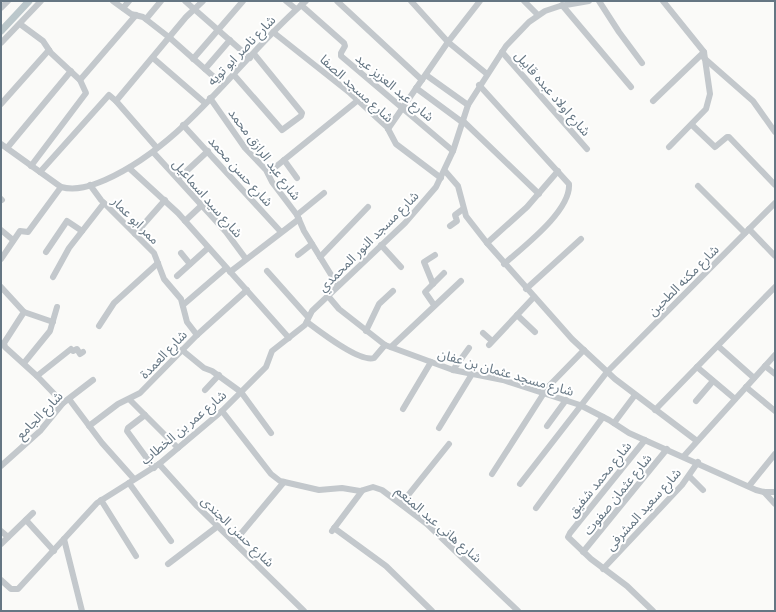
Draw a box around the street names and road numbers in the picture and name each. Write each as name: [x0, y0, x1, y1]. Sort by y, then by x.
street label: شارع ناصر ابو تويه: [204, 12, 281, 91]
street label: شارع اولاد عبده قابيل: [509, 48, 594, 141]
street label: شارع عبد العزيز عيد: [351, 50, 437, 127]
street label: شارع مسجد الصفا: [315, 52, 396, 127]
street label: شارع عبد الرازق محمد: [223, 106, 304, 205]
street label: شارع حسن محمد: [203, 133, 276, 211]
street label: شارع سيد اسماعيل: [167, 156, 246, 242]
street label: شارع مسجد النور المحمدي: [315, 188, 424, 297]
street label: ممر ابو عمار: [108, 193, 163, 247]
street label: شارع مكنه الطحين: [645, 242, 724, 321]
street label: شارع العمدة: [137, 327, 192, 384]
street label: شارع مسجد عثمان بن عفان: [435, 346, 575, 402]
street label: شارع عمر بن الخطاب: [137, 387, 231, 470]
street label: شارع الجامع: [13, 388, 68, 444]
street label: شارع محمد شفيق: [564, 439, 637, 522]
street label: شارع عثمان صفوت: [580, 451, 657, 540]
street label: شارع سعيد المشرفى: [603, 465, 686, 555]
street label: شارع هاني عبد المنعم: [391, 483, 485, 568]
street label: شارع حسن الجندى: [196, 493, 277, 572]

